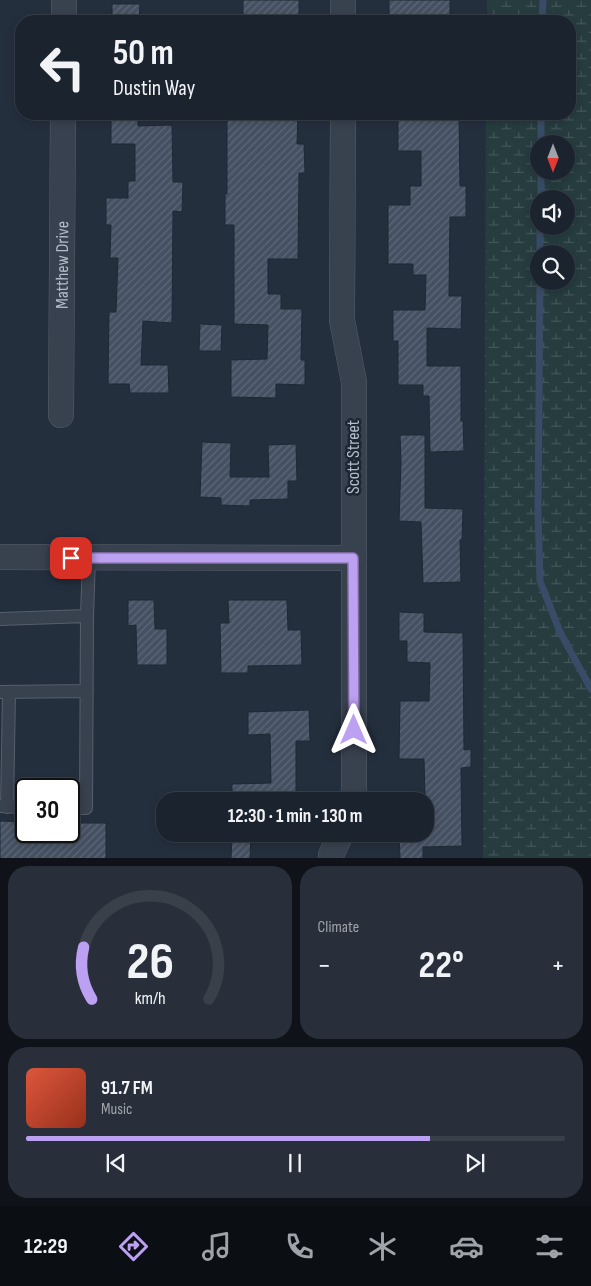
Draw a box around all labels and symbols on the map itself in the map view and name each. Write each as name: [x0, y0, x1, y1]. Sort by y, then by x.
north arrow: [530, 135, 575, 180]
street label: Matthew Drive: [52, 221, 73, 309]
street label: Scott Street: [343, 419, 364, 494]
pin: [50, 537, 92, 579]
position arrow: [327, 703, 379, 755]
speed limit sign: 30: [15, 778, 80, 843]

